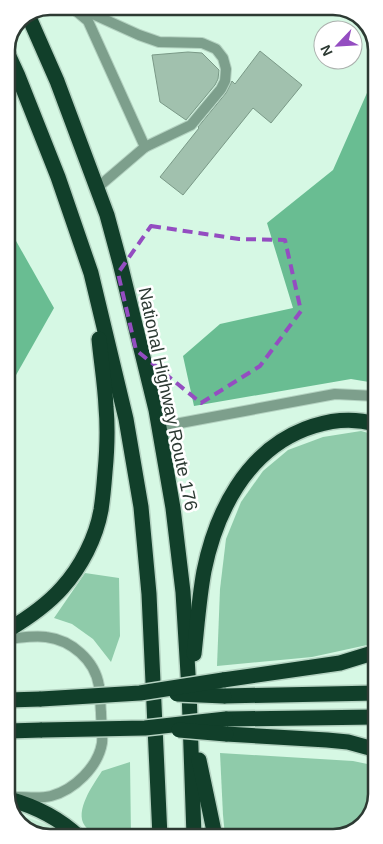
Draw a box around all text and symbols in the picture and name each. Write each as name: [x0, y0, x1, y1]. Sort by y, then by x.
north arrow: [313, 20, 363, 70]
text: N: [317, 43, 336, 58]
street label: National Highway Route 176: [135, 285, 201, 513]

